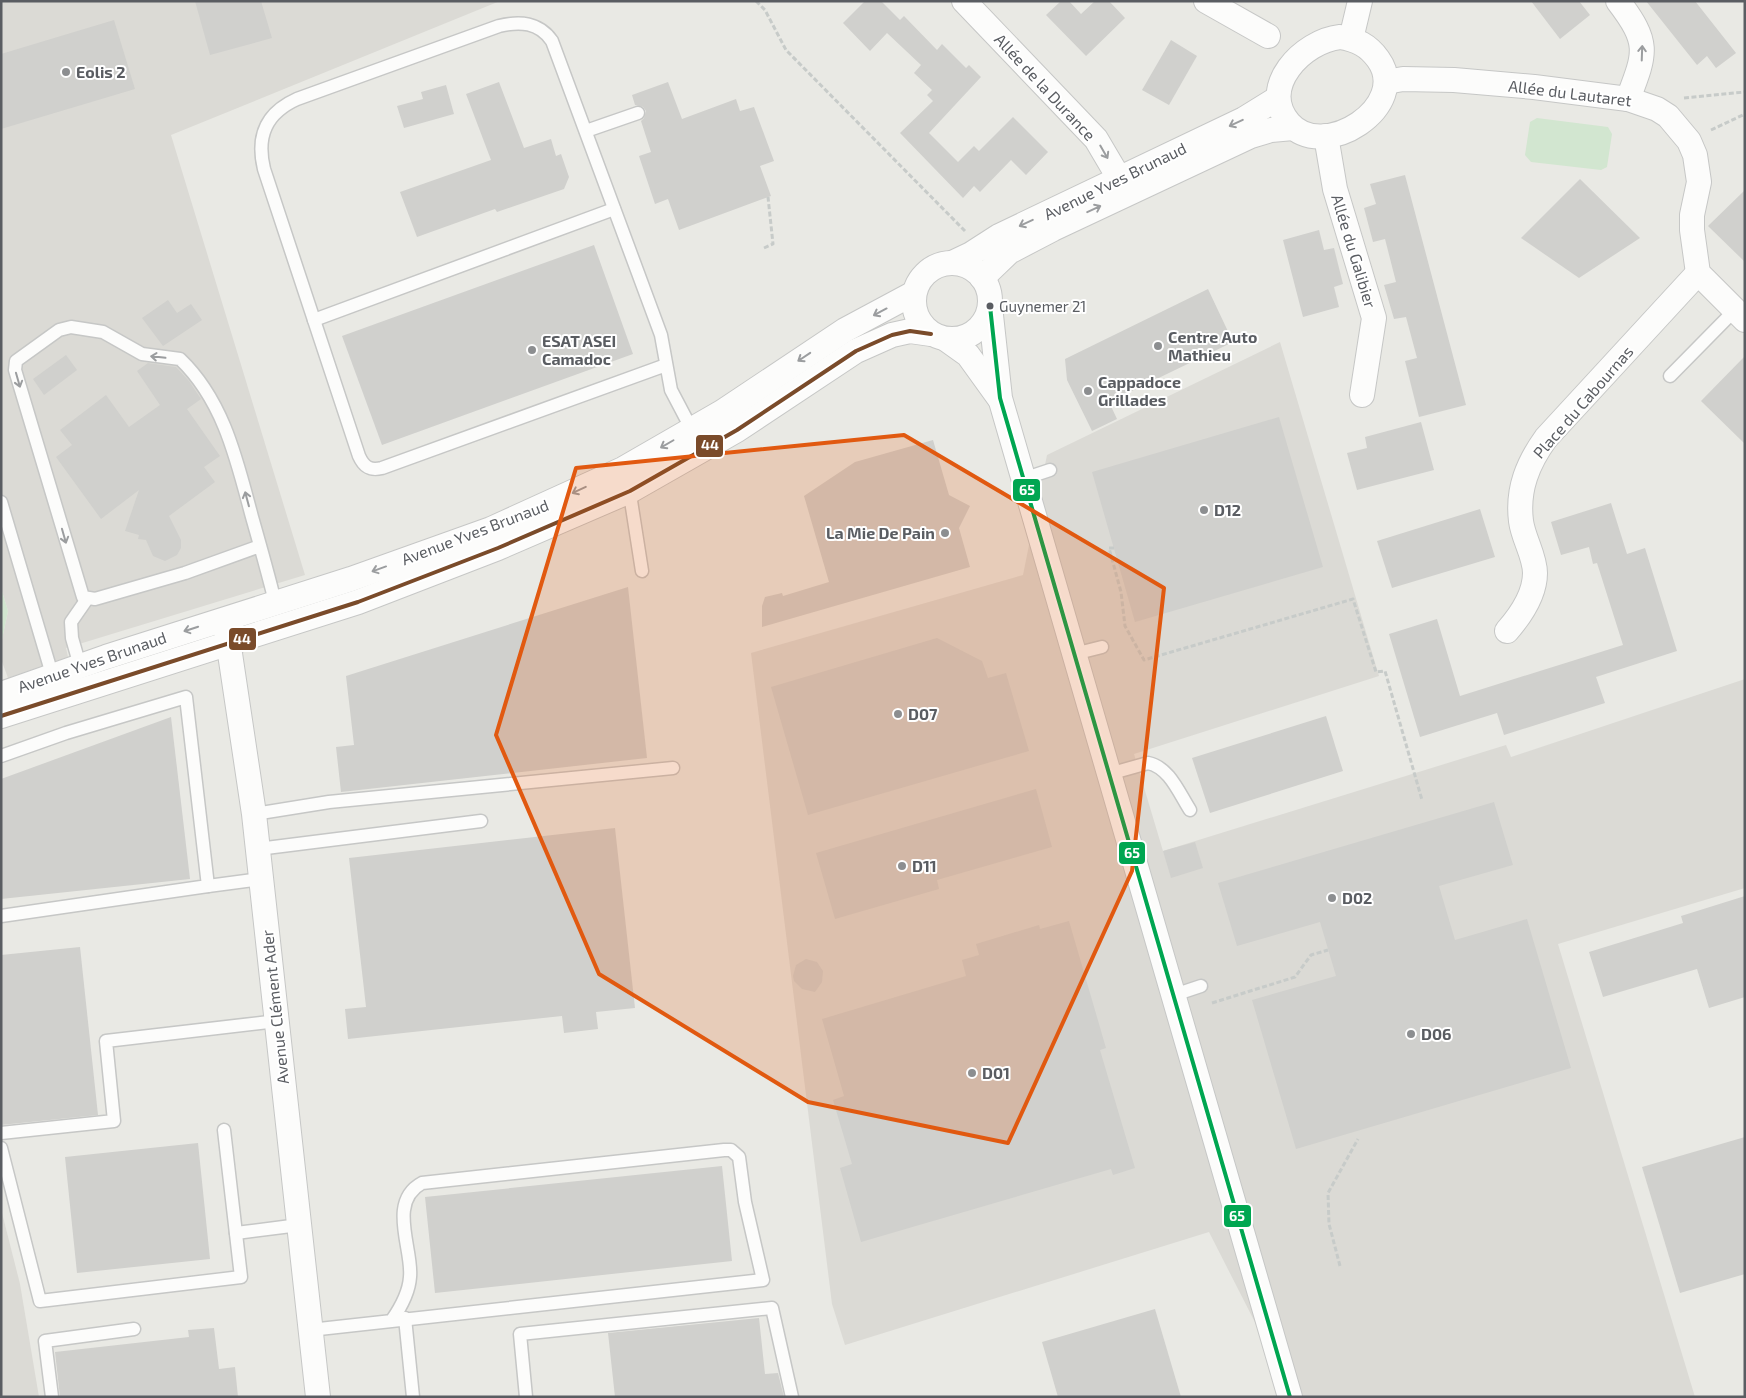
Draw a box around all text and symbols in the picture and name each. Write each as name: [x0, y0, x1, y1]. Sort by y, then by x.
street label: Allée de la Durance: [991, 29, 1100, 144]
one-way arrow: [1637, 45, 1647, 61]
place label: Eolis 2: [76, 62, 126, 81]
marker: Eolis 2: [60, 66, 72, 78]
street label: Allée du Lautaret: [1507, 76, 1633, 109]
one-way arrow: [1229, 119, 1244, 128]
street label: Avenue Yves Brunaud: [1040, 138, 1189, 223]
one-way arrow: [1099, 144, 1109, 159]
street label: Allée du Galibier: [1328, 192, 1381, 310]
one-way arrow: [1086, 204, 1101, 213]
one-way arrow: [1019, 218, 1034, 228]
place label: Guynemer 21: [999, 297, 1086, 315]
marker: Guynemer 21: [985, 301, 995, 311]
one-way arrow: [873, 307, 887, 317]
place label: Centre Auto Mathieu: [1168, 327, 1257, 364]
place label: ESAT ASEI Camadoc: [542, 331, 616, 368]
marker: Centre Auto Mathieu: [1152, 340, 1164, 352]
street label: Place du Cabournas: [1529, 342, 1637, 462]
marker: ESAT ASEI Camadoc: [526, 344, 538, 356]
one-way arrow: [150, 352, 166, 362]
one-way arrow: [797, 352, 811, 362]
one-way arrow: [13, 372, 23, 388]
place label: Cappadoce Grillades: [1098, 372, 1181, 409]
marker: Cappadoce Grillades: [1082, 385, 1094, 397]
line badge: 44: [695, 434, 724, 458]
text: 44: [701, 436, 719, 453]
one-way arrow: [660, 440, 675, 449]
line badge: 65: [1012, 478, 1041, 502]
text: 65: [1019, 481, 1035, 498]
one-way arrow: [571, 485, 586, 495]
one-way arrow: [242, 492, 252, 508]
street label: Avenue Yves Brunaud: [399, 495, 551, 568]
place label: D12: [1214, 500, 1241, 519]
marker: D12: [1198, 504, 1210, 516]
place label: La Mie De Pain: [826, 523, 935, 542]
marker: La Mie De Pain: [939, 527, 951, 539]
one-way arrow: [60, 528, 69, 544]
one-way arrow: [372, 565, 387, 574]
one-way arrow: [183, 624, 199, 634]
street label: Avenue Yves Brunaud: [15, 627, 169, 696]
line badge: 44: [228, 627, 257, 651]
text: 44: [233, 630, 251, 647]
place label: D07: [908, 704, 938, 723]
marker: D07: [892, 708, 904, 720]
line badge: 65: [1118, 841, 1146, 865]
text: 65: [1124, 844, 1140, 861]
place label: D11: [912, 856, 937, 875]
marker: D11: [896, 860, 908, 872]
place label: D02: [1342, 888, 1372, 907]
marker: D02: [1326, 892, 1338, 904]
street label: Avenue Clément Ader: [257, 928, 292, 1085]
place label: D06: [1421, 1024, 1451, 1043]
marker: D06: [1405, 1028, 1417, 1040]
place label: D01: [982, 1063, 1010, 1082]
marker: D01: [966, 1067, 978, 1079]
line badge: 65: [1223, 1204, 1252, 1228]
text: 65: [1229, 1207, 1245, 1224]

